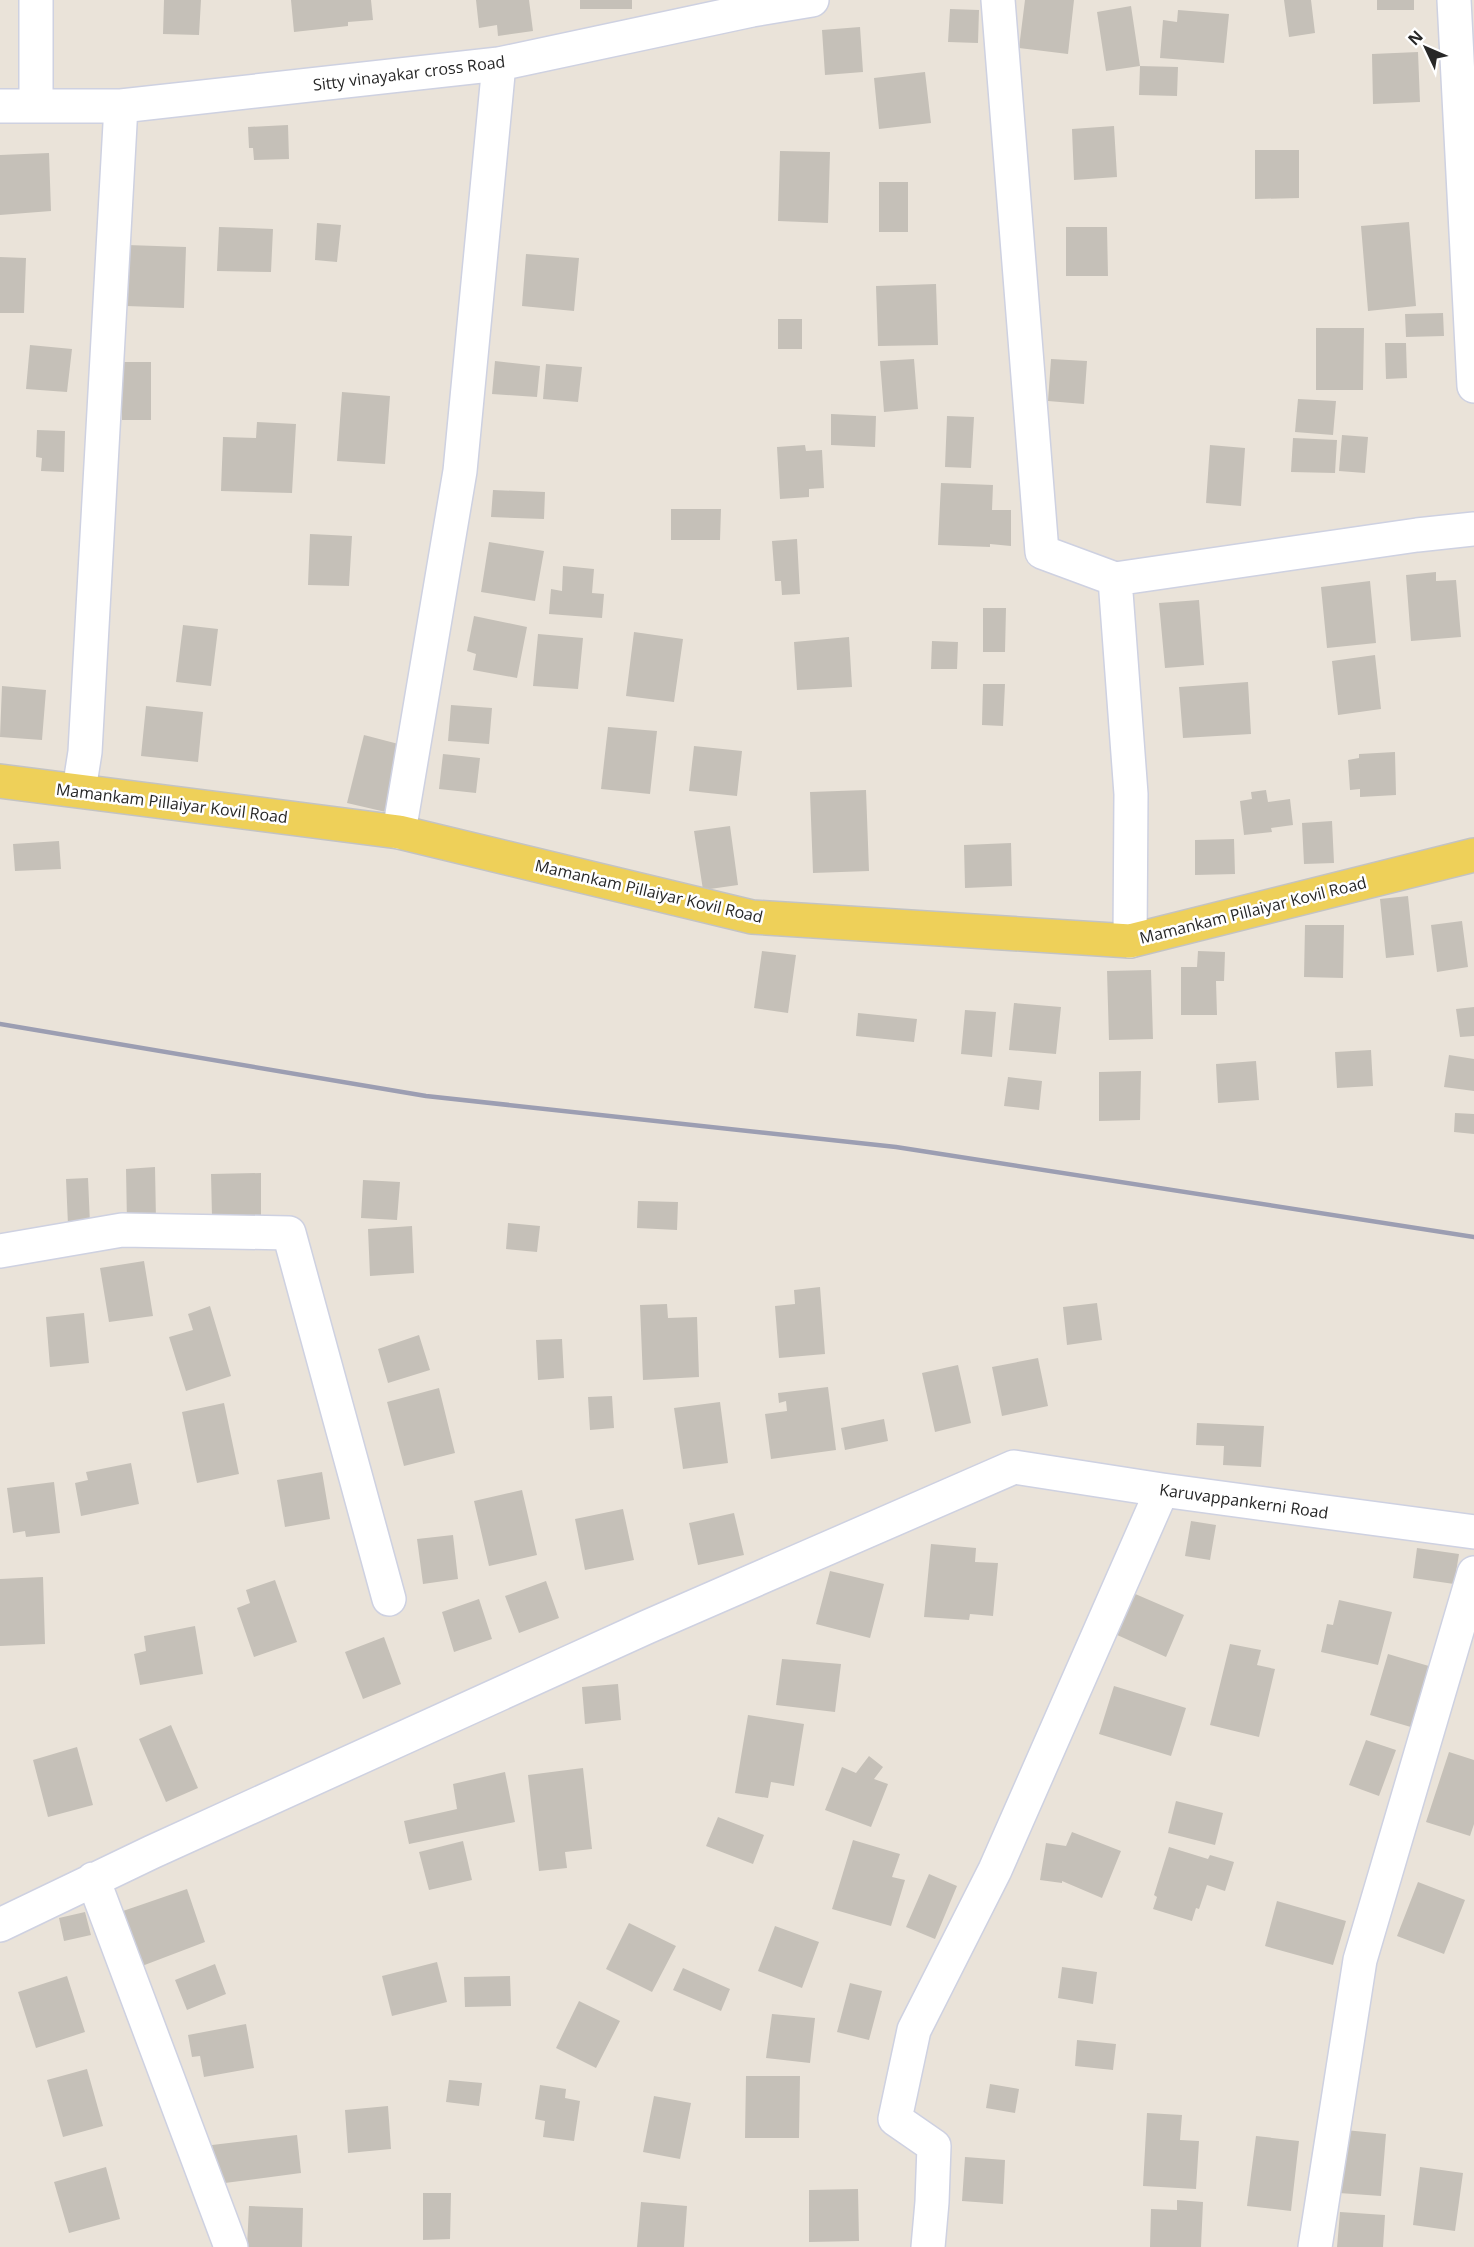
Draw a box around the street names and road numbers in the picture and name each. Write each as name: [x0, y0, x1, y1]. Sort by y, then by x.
street label: Sitty vinayakar cross Road: [312, 50, 506, 96]
street label: Mamankam Pillaiyar Kovil Road: [55, 778, 289, 828]
street label: Mamankam Pillaiyar Kovil Road: [533, 854, 765, 928]
street label: Mamankam Pillaiyar Kovil Road: [1137, 871, 1369, 949]
street label: Karuvappankerni Road: [1158, 1478, 1330, 1524]

